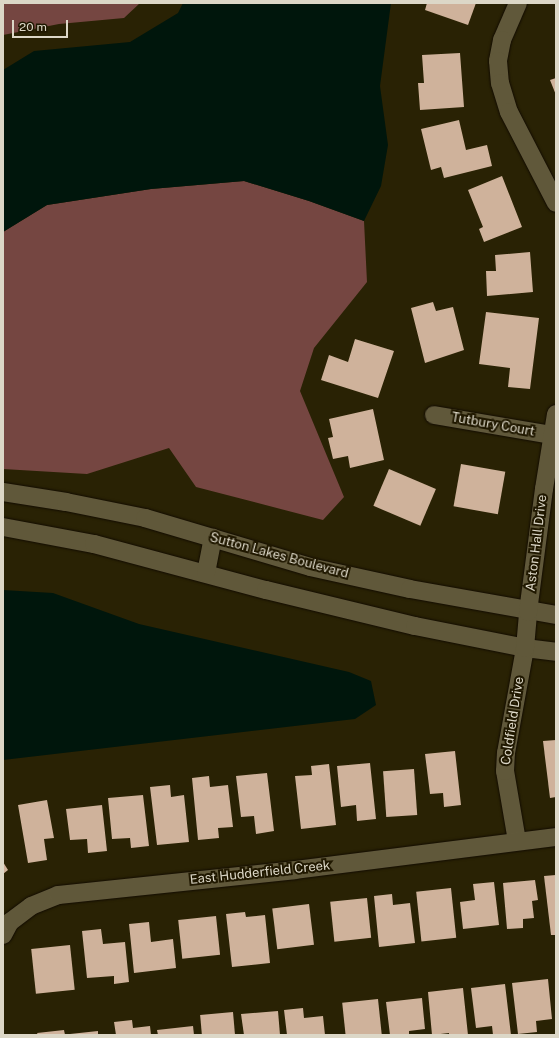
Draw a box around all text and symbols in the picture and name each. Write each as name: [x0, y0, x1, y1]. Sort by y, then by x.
scale bar: [14, 12, 70, 38]
text: 20 m: [19, 20, 47, 34]
street label: Tutbury Court: [450, 410, 536, 440]
street label: Aston Hall Drive: [523, 494, 551, 592]
street label: Sutton Lakes Boulevard: [208, 530, 350, 582]
street label: Coldfield Drive: [498, 676, 528, 766]
street label: East Hudderfield Creek: [189, 858, 331, 888]

